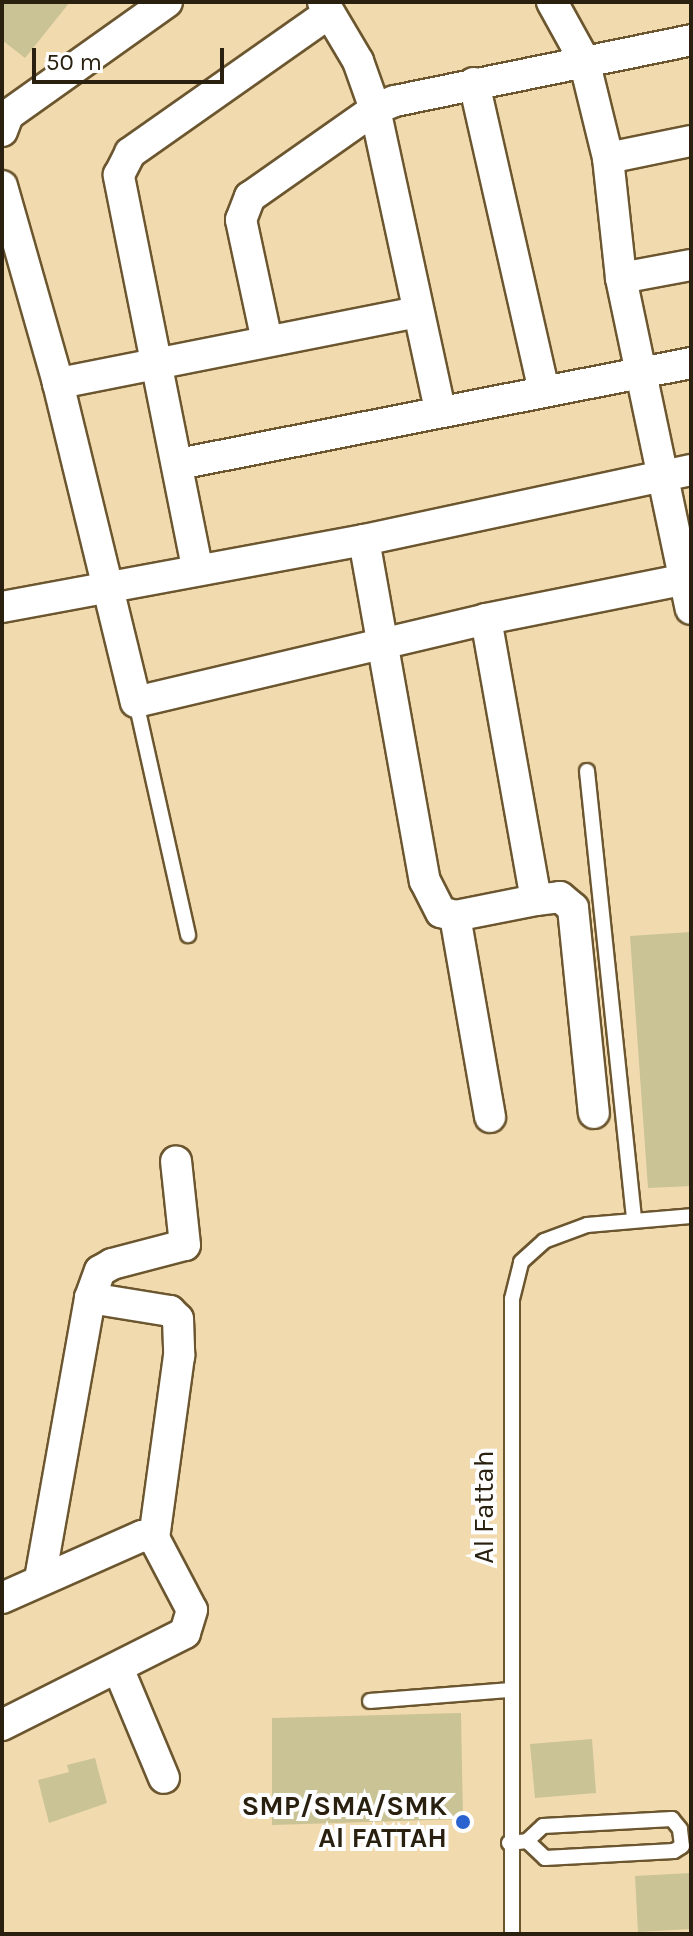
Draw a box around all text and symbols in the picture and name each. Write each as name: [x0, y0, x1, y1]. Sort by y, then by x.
scale bar: [36, 32, 228, 82]
text: 50 m: [46, 48, 102, 76]
street label: Al Fattah: [467, 1450, 501, 1564]
place label: SMP/SMA/SMK Al FATTAH: [242, 1789, 447, 1855]
marker: SMP/SMA/SMK Al FATTAH: [454, 1813, 472, 1831]

